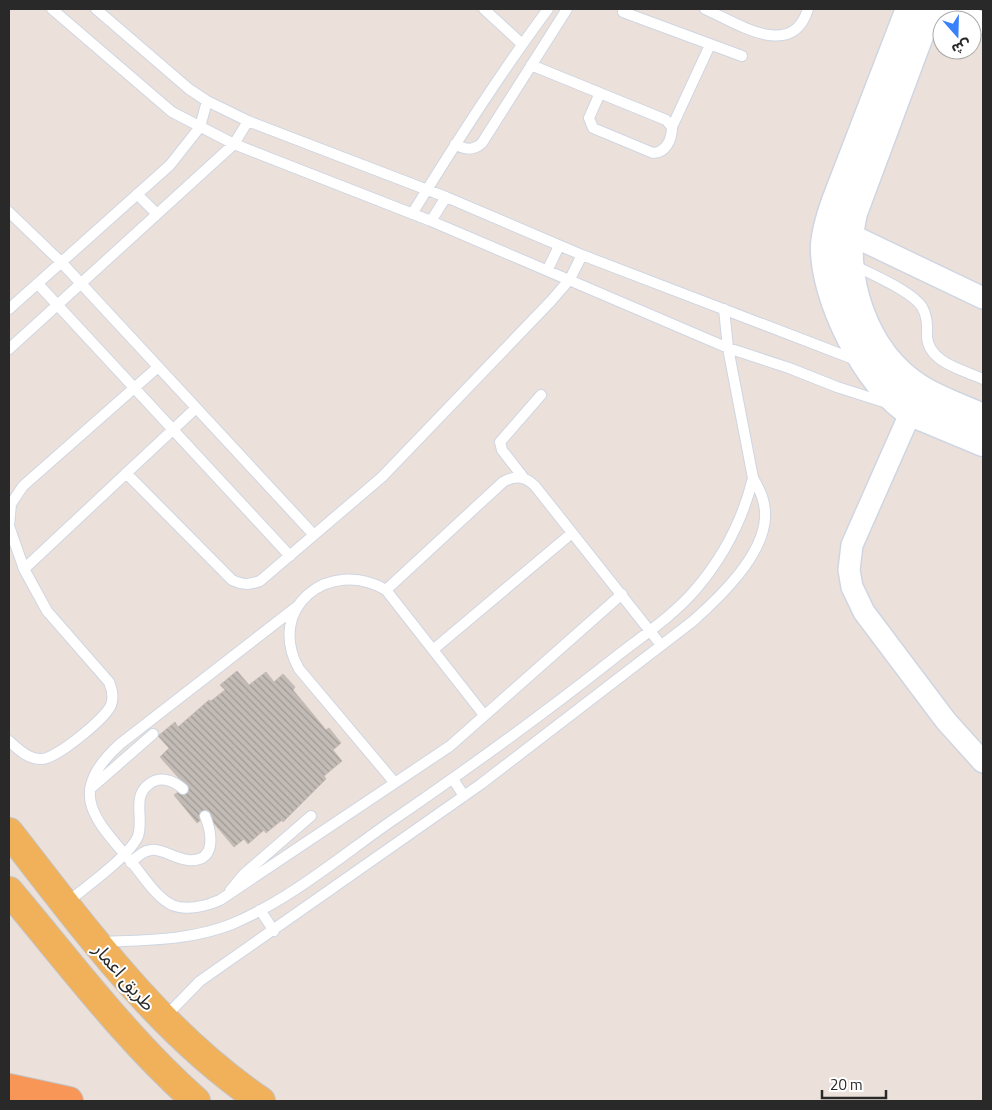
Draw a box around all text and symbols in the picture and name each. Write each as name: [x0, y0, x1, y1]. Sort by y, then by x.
north arrow: [932, 10, 982, 60]
text: ش: [949, 35, 974, 61]
street label: طريق اعمار: [86, 935, 163, 1017]
scale bar: [822, 1068, 886, 1100]
text: 20 m: [830, 1073, 863, 1096]

